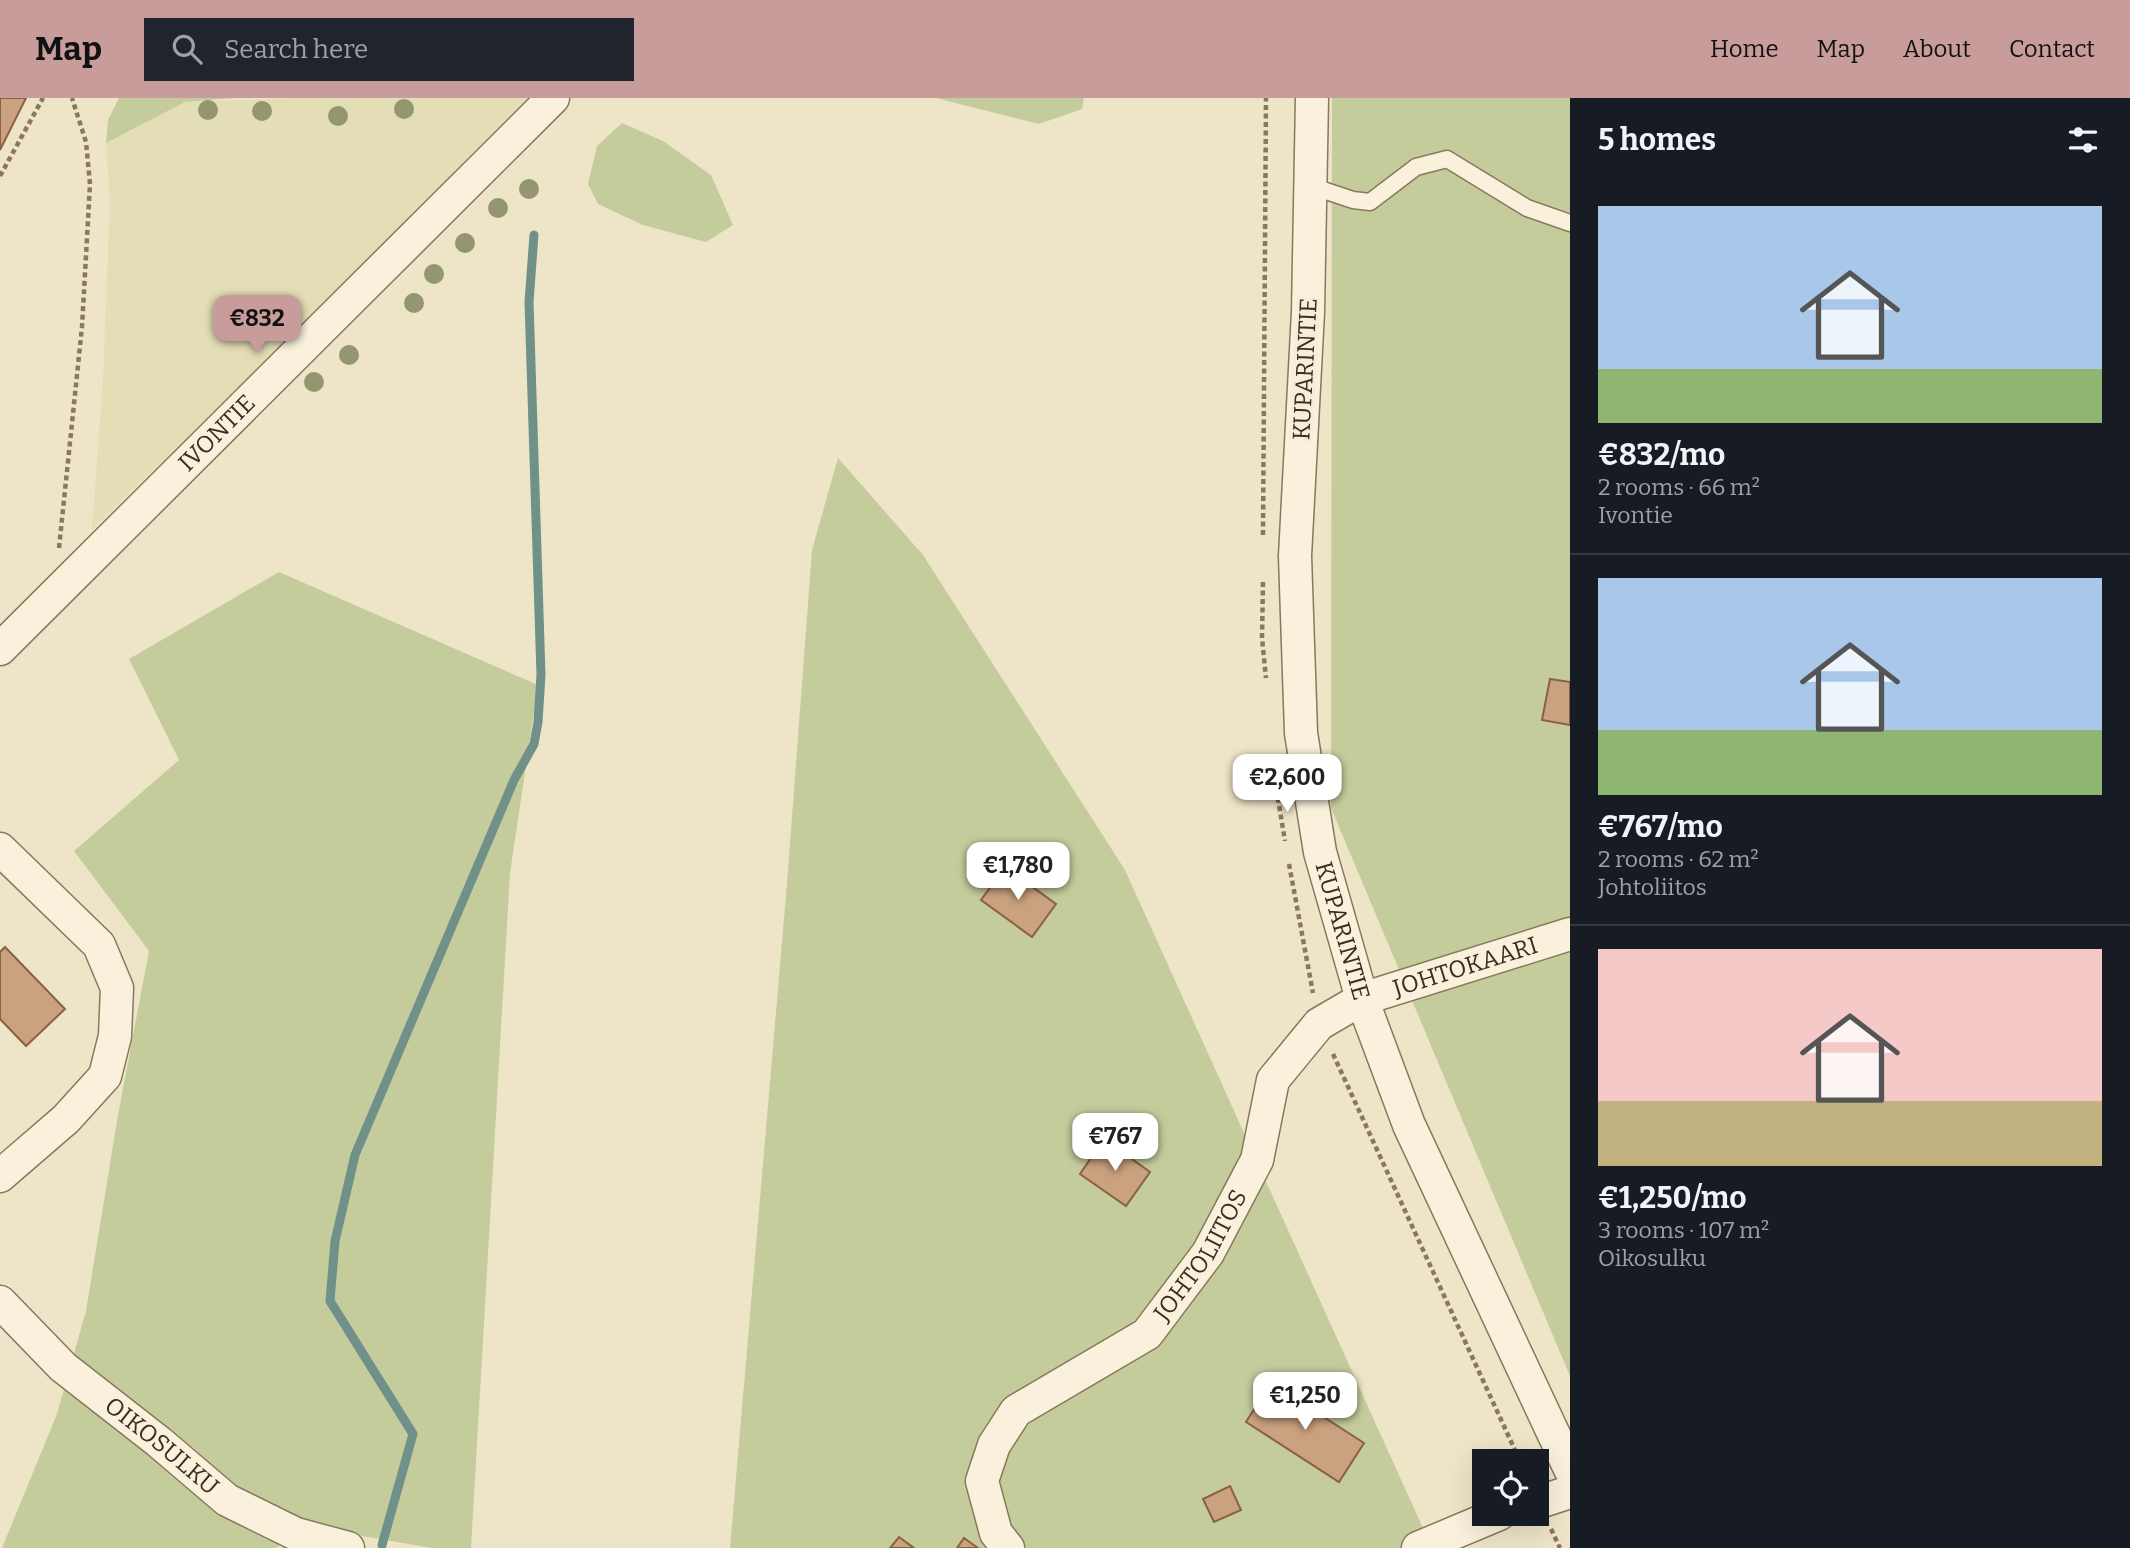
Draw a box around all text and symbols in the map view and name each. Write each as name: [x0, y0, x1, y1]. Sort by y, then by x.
search box: [144, 18, 634, 81]
text: Map: [35, 29, 102, 69]
icon: search: [168, 30, 206, 68]
text: Search here: [224, 34, 368, 65]
text: Home: [1710, 35, 1779, 63]
text: Map: [1817, 35, 1865, 63]
text: About: [1903, 35, 1971, 63]
text: Contact: [2009, 35, 2095, 63]
icon: filters: [2064, 121, 2102, 159]
text: 5 homes: [1598, 122, 1716, 158]
icon: home: [1787, 252, 1913, 378]
pin: €832: [216, 296, 298, 355]
street label: KUPARINTIE: [1287, 297, 1323, 441]
text: €832: [229, 304, 285, 332]
street label: IVONTIE: [173, 389, 261, 477]
text: €832/mo: [1598, 437, 1725, 473]
text: 2 rooms · 66 m²: [1598, 473, 1760, 501]
text: Ivontie: [1598, 501, 1673, 529]
icon: home: [1787, 624, 1913, 750]
pin: €2,600: [1230, 754, 1344, 814]
text: €2,600: [1249, 763, 1325, 791]
text: €767/mo: [1598, 809, 1723, 845]
pin: €1,780: [961, 842, 1075, 902]
text: 2 rooms · 62 m²: [1598, 845, 1759, 873]
text: €1,780: [983, 851, 1053, 879]
street label: KUPARINTIE: [1309, 859, 1376, 1003]
text: Johtoliitos: [1598, 873, 1707, 901]
street label: JOHTOKAARI: [1389, 931, 1541, 1003]
icon: home: [1787, 995, 1913, 1121]
pin: €767: [1074, 1114, 1156, 1173]
text: €767: [1088, 1122, 1142, 1150]
text: €1,250/mo: [1598, 1180, 1747, 1216]
street label: JOHTOLIITOS: [1147, 1185, 1253, 1327]
text: 3 rooms · 107 m²: [1598, 1216, 1769, 1244]
text: Oikosulku: [1598, 1244, 1706, 1272]
pin: €1,250: [1248, 1372, 1362, 1432]
text: €1,250: [1269, 1381, 1341, 1409]
street label: OIKOSULKU: [99, 1391, 224, 1501]
map controls: [1472, 1449, 1549, 1526]
button: locate: [1472, 1449, 1549, 1526]

